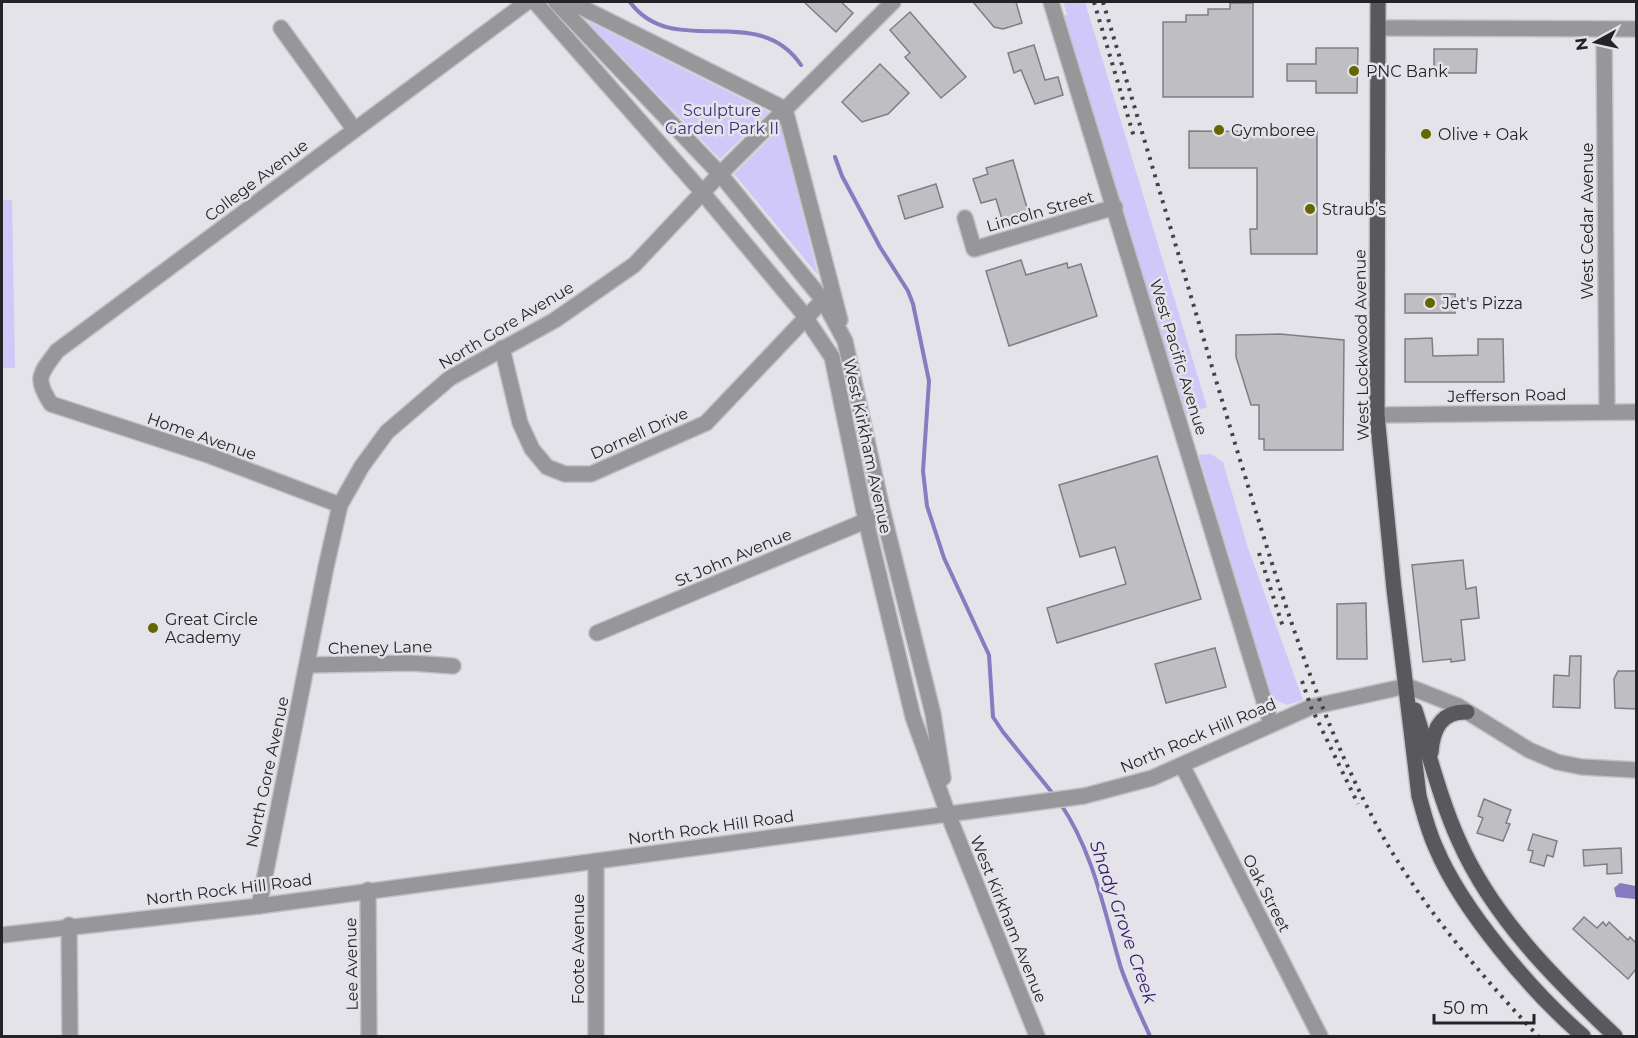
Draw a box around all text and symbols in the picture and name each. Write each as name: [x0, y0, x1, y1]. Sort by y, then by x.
north arrow: [1566, 12, 1626, 72]
text: N: [1571, 36, 1592, 52]
place label: PNC Bank: [1366, 62, 1448, 81]
marker: PNC Bank: [1347, 64, 1361, 78]
park label: Sculpture Garden Park II: [665, 101, 779, 138]
place label: Gymboree: [1231, 121, 1315, 140]
marker: Gymboree: [1212, 123, 1226, 137]
place label: Olive + Oak: [1438, 125, 1529, 144]
marker: Olive + Oak: [1419, 127, 1433, 141]
street label: College Avenue: [201, 135, 312, 225]
street label: West Cedar Avenue: [1578, 143, 1597, 299]
street label: Lincoln Street: [984, 187, 1097, 236]
place label: Straub’s: [1322, 200, 1386, 219]
marker: Straub’s: [1303, 202, 1317, 216]
street label: West Lockwood Avenue: [1350, 249, 1373, 441]
street label: West Pacific Avenue: [1146, 277, 1211, 437]
street label: North Gore Avenue: [435, 278, 577, 373]
place label: Jet's Pizza: [1441, 294, 1523, 313]
marker: Jet's Pizza: [1423, 296, 1437, 310]
street label: West Kirkham Avenue: [840, 357, 895, 535]
street label: Jefferson Road: [1446, 385, 1567, 406]
street label: Dornell Drive: [587, 403, 691, 463]
street label: Home Avenue: [145, 409, 259, 464]
street label: St John Avenue: [672, 524, 794, 591]
place label: Great Circle Academy: [165, 610, 258, 647]
marker: Great Circle Academy: [146, 621, 160, 635]
street label: Cheney Lane: [328, 637, 432, 658]
street label: North Rock Hill Road: [1117, 694, 1279, 777]
street label: North Gore Avenue: [242, 695, 293, 849]
street label: North Rock Hill Road: [627, 806, 795, 849]
street label: West Kirkham Avenue: [966, 833, 1051, 1005]
water label: Shady Grove Creek: [1085, 837, 1162, 1008]
street label: Oak Street: [1239, 851, 1295, 936]
street label: North Rock Hill Road: [145, 870, 313, 909]
street label: Foote Avenue: [569, 894, 588, 1004]
street label: Lee Avenue: [341, 917, 362, 1011]
scale bar: [1434, 987, 1534, 1025]
text: 50 m: [1443, 997, 1489, 1019]

